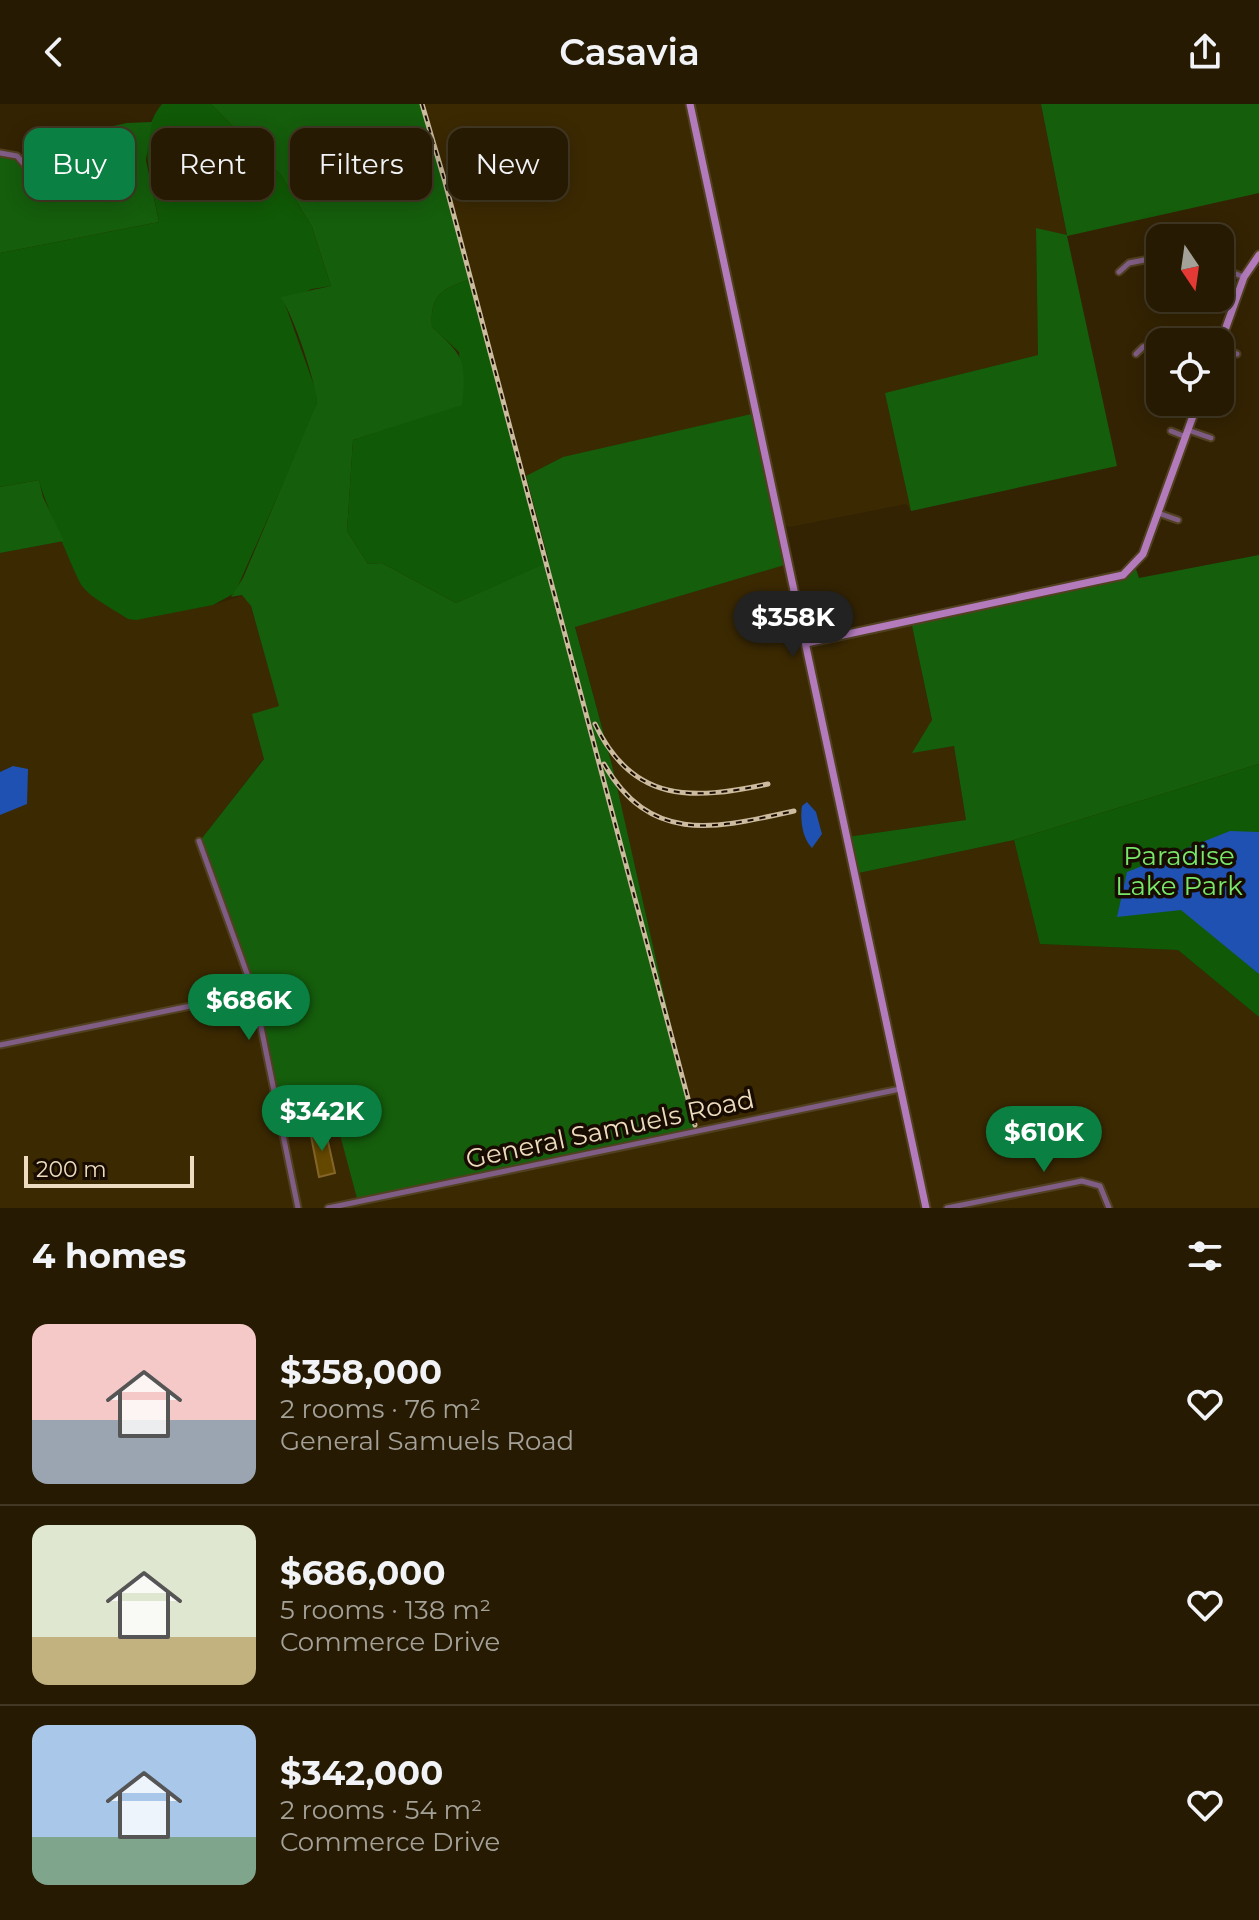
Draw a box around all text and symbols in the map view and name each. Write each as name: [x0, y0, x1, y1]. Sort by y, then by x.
icon: back: [32, 30, 76, 74]
text: Casavia: [559, 30, 700, 74]
icon: share: [1183, 30, 1227, 74]
chip: Buy: [24, 128, 135, 200]
chip: Rent: [151, 128, 274, 200]
chip: Filters: [290, 128, 432, 200]
chip: New: [448, 128, 568, 200]
north arrow: [1146, 224, 1234, 312]
map controls: [1146, 224, 1234, 416]
button: locate: [1146, 328, 1234, 416]
pin: $358K: [737, 591, 849, 659]
text: $358K: [751, 601, 835, 633]
park label: Paradise Lake Park: [1115, 840, 1243, 902]
pin: $686K: [193, 974, 305, 1042]
text: $686K: [206, 984, 292, 1016]
street label: General Samuels Road: [463, 1083, 757, 1175]
pin: $342K: [266, 1085, 378, 1153]
text: $342K: [280, 1095, 364, 1127]
pin: $610K: [988, 1106, 1100, 1174]
text: $610K: [1004, 1116, 1084, 1148]
scale bar: [24, 1152, 194, 1188]
text: 200 m: [36, 1156, 107, 1183]
icon: filters: [1183, 1234, 1227, 1278]
text: 4 homes: [32, 1235, 186, 1277]
text: $358,000: [280, 1351, 442, 1393]
icon: home: [96, 1356, 192, 1452]
icon: heart: [1183, 1382, 1227, 1426]
text: 2 rooms · 76 m²: [280, 1393, 481, 1425]
text: General Samuels Road: [280, 1425, 574, 1457]
text: $686,000: [280, 1552, 446, 1594]
icon: home: [96, 1557, 192, 1653]
icon: heart: [1183, 1583, 1227, 1627]
text: 5 rooms · 138 m²: [280, 1594, 491, 1626]
text: Commerce Drive: [280, 1626, 500, 1658]
text: $342,000: [280, 1752, 443, 1794]
icon: home: [96, 1757, 192, 1853]
icon: heart: [1183, 1783, 1227, 1827]
text: 2 rooms · 54 m²: [280, 1794, 482, 1826]
text: Commerce Drive: [280, 1826, 500, 1858]

